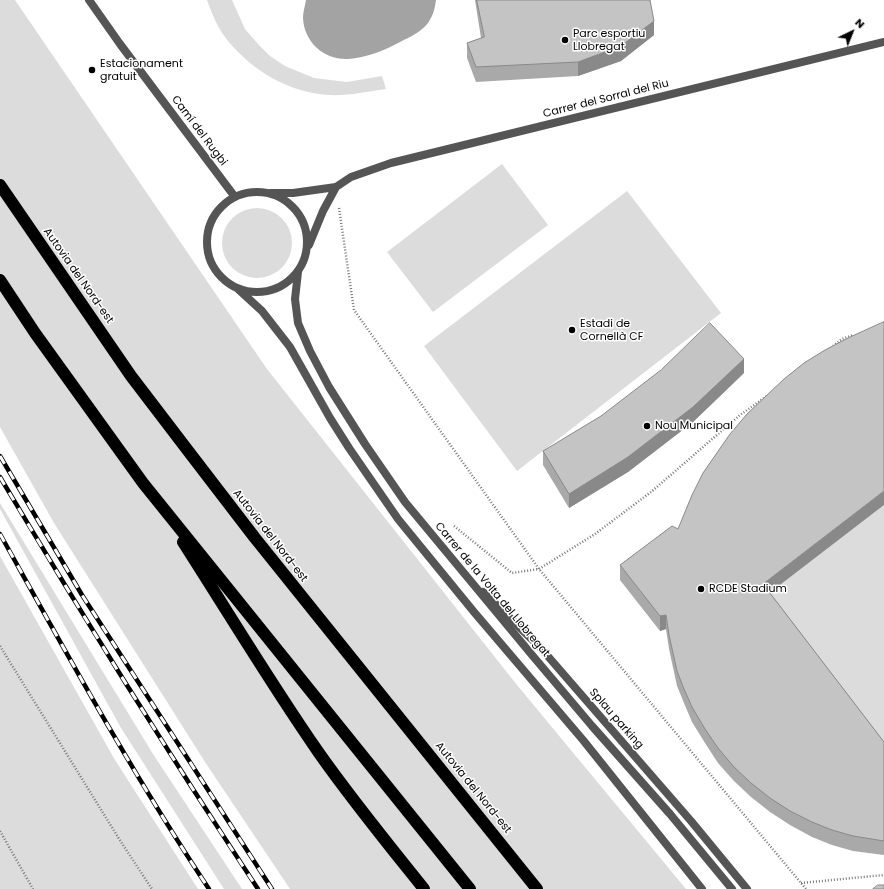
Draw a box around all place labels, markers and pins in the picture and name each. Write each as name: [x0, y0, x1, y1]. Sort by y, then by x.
place label: Parc esportiu Llobregat: [573, 27, 645, 53]
marker: Parc esportiu Llobregat: [560, 35, 570, 45]
place label: Estacionament gratuit: [100, 57, 183, 83]
marker: Estacionament gratuit: [87, 65, 97, 75]
place label: Estadi de Cornellà CF: [580, 317, 643, 343]
marker: Estadi de Cornellà CF: [567, 325, 577, 335]
place label: Nou Municipal: [655, 419, 733, 433]
marker: Nou Municipal: [642, 421, 652, 431]
place label: RCDE Stadium: [709, 582, 787, 596]
marker: RCDE Stadium: [696, 584, 706, 594]

